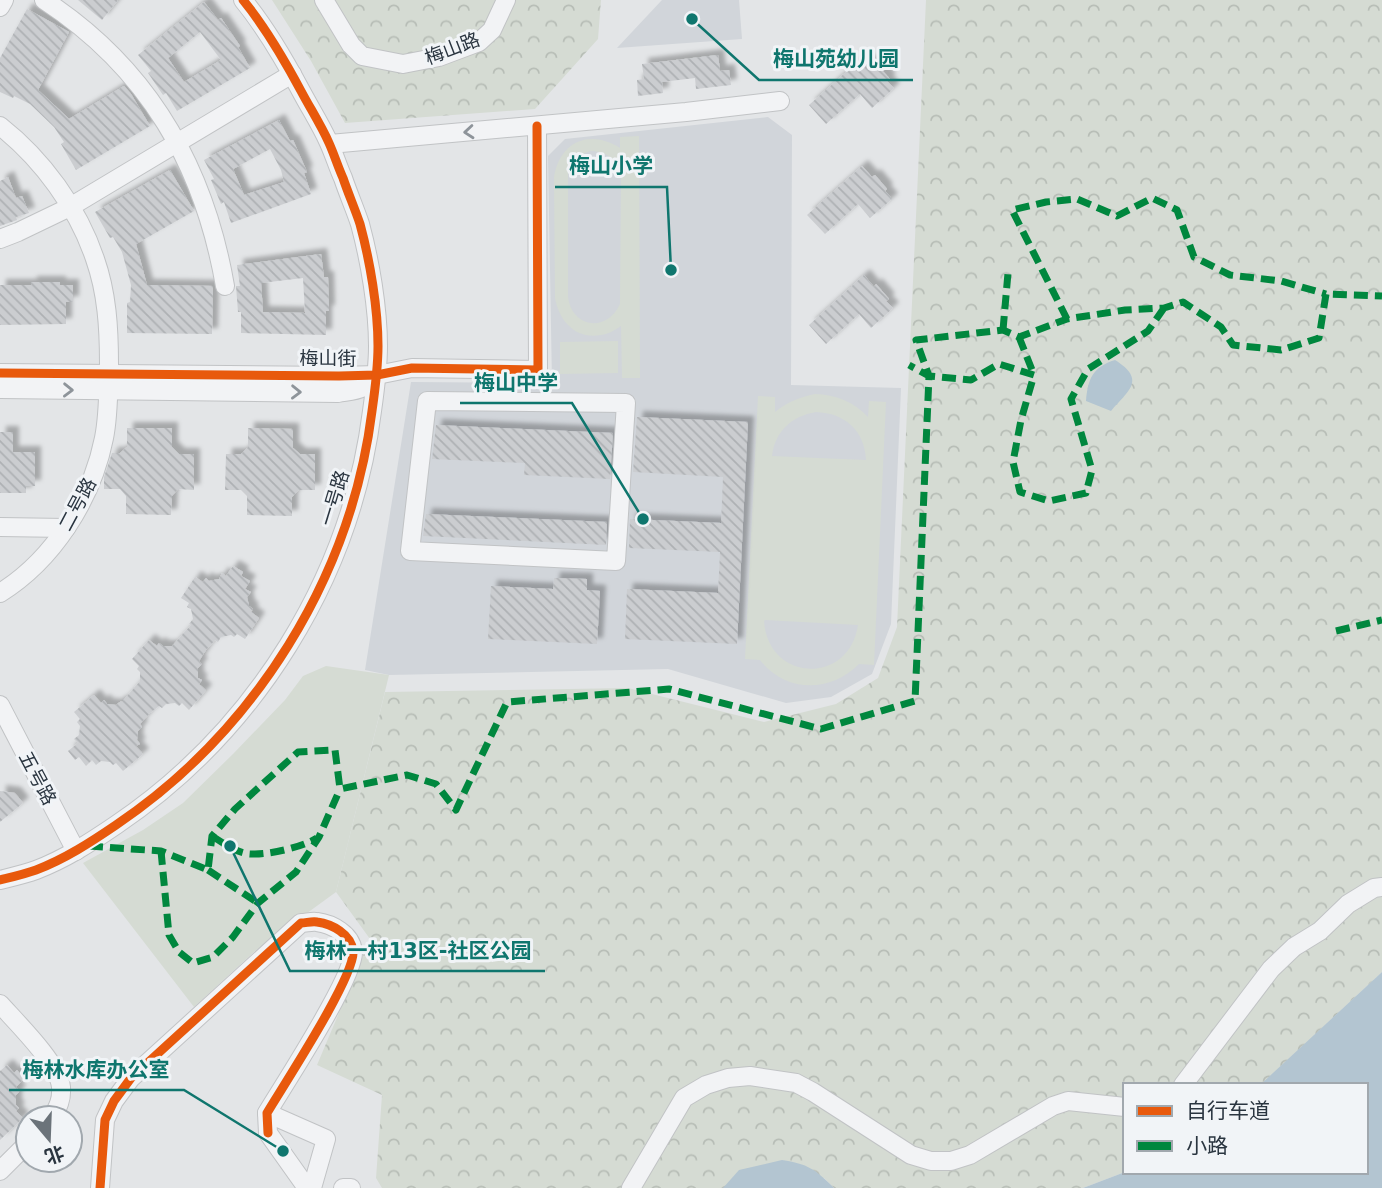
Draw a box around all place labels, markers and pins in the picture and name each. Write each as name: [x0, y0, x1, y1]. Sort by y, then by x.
callout: 梅山苑幼儿园: [759, 38, 913, 80]
callout: 梅山小学: [555, 145, 667, 187]
callout: 梅山中学: [460, 361, 572, 403]
callout: 梅林一村13区-社区公园: [290, 929, 545, 971]
callout: 梅林水库办公室: [9, 1048, 184, 1090]

